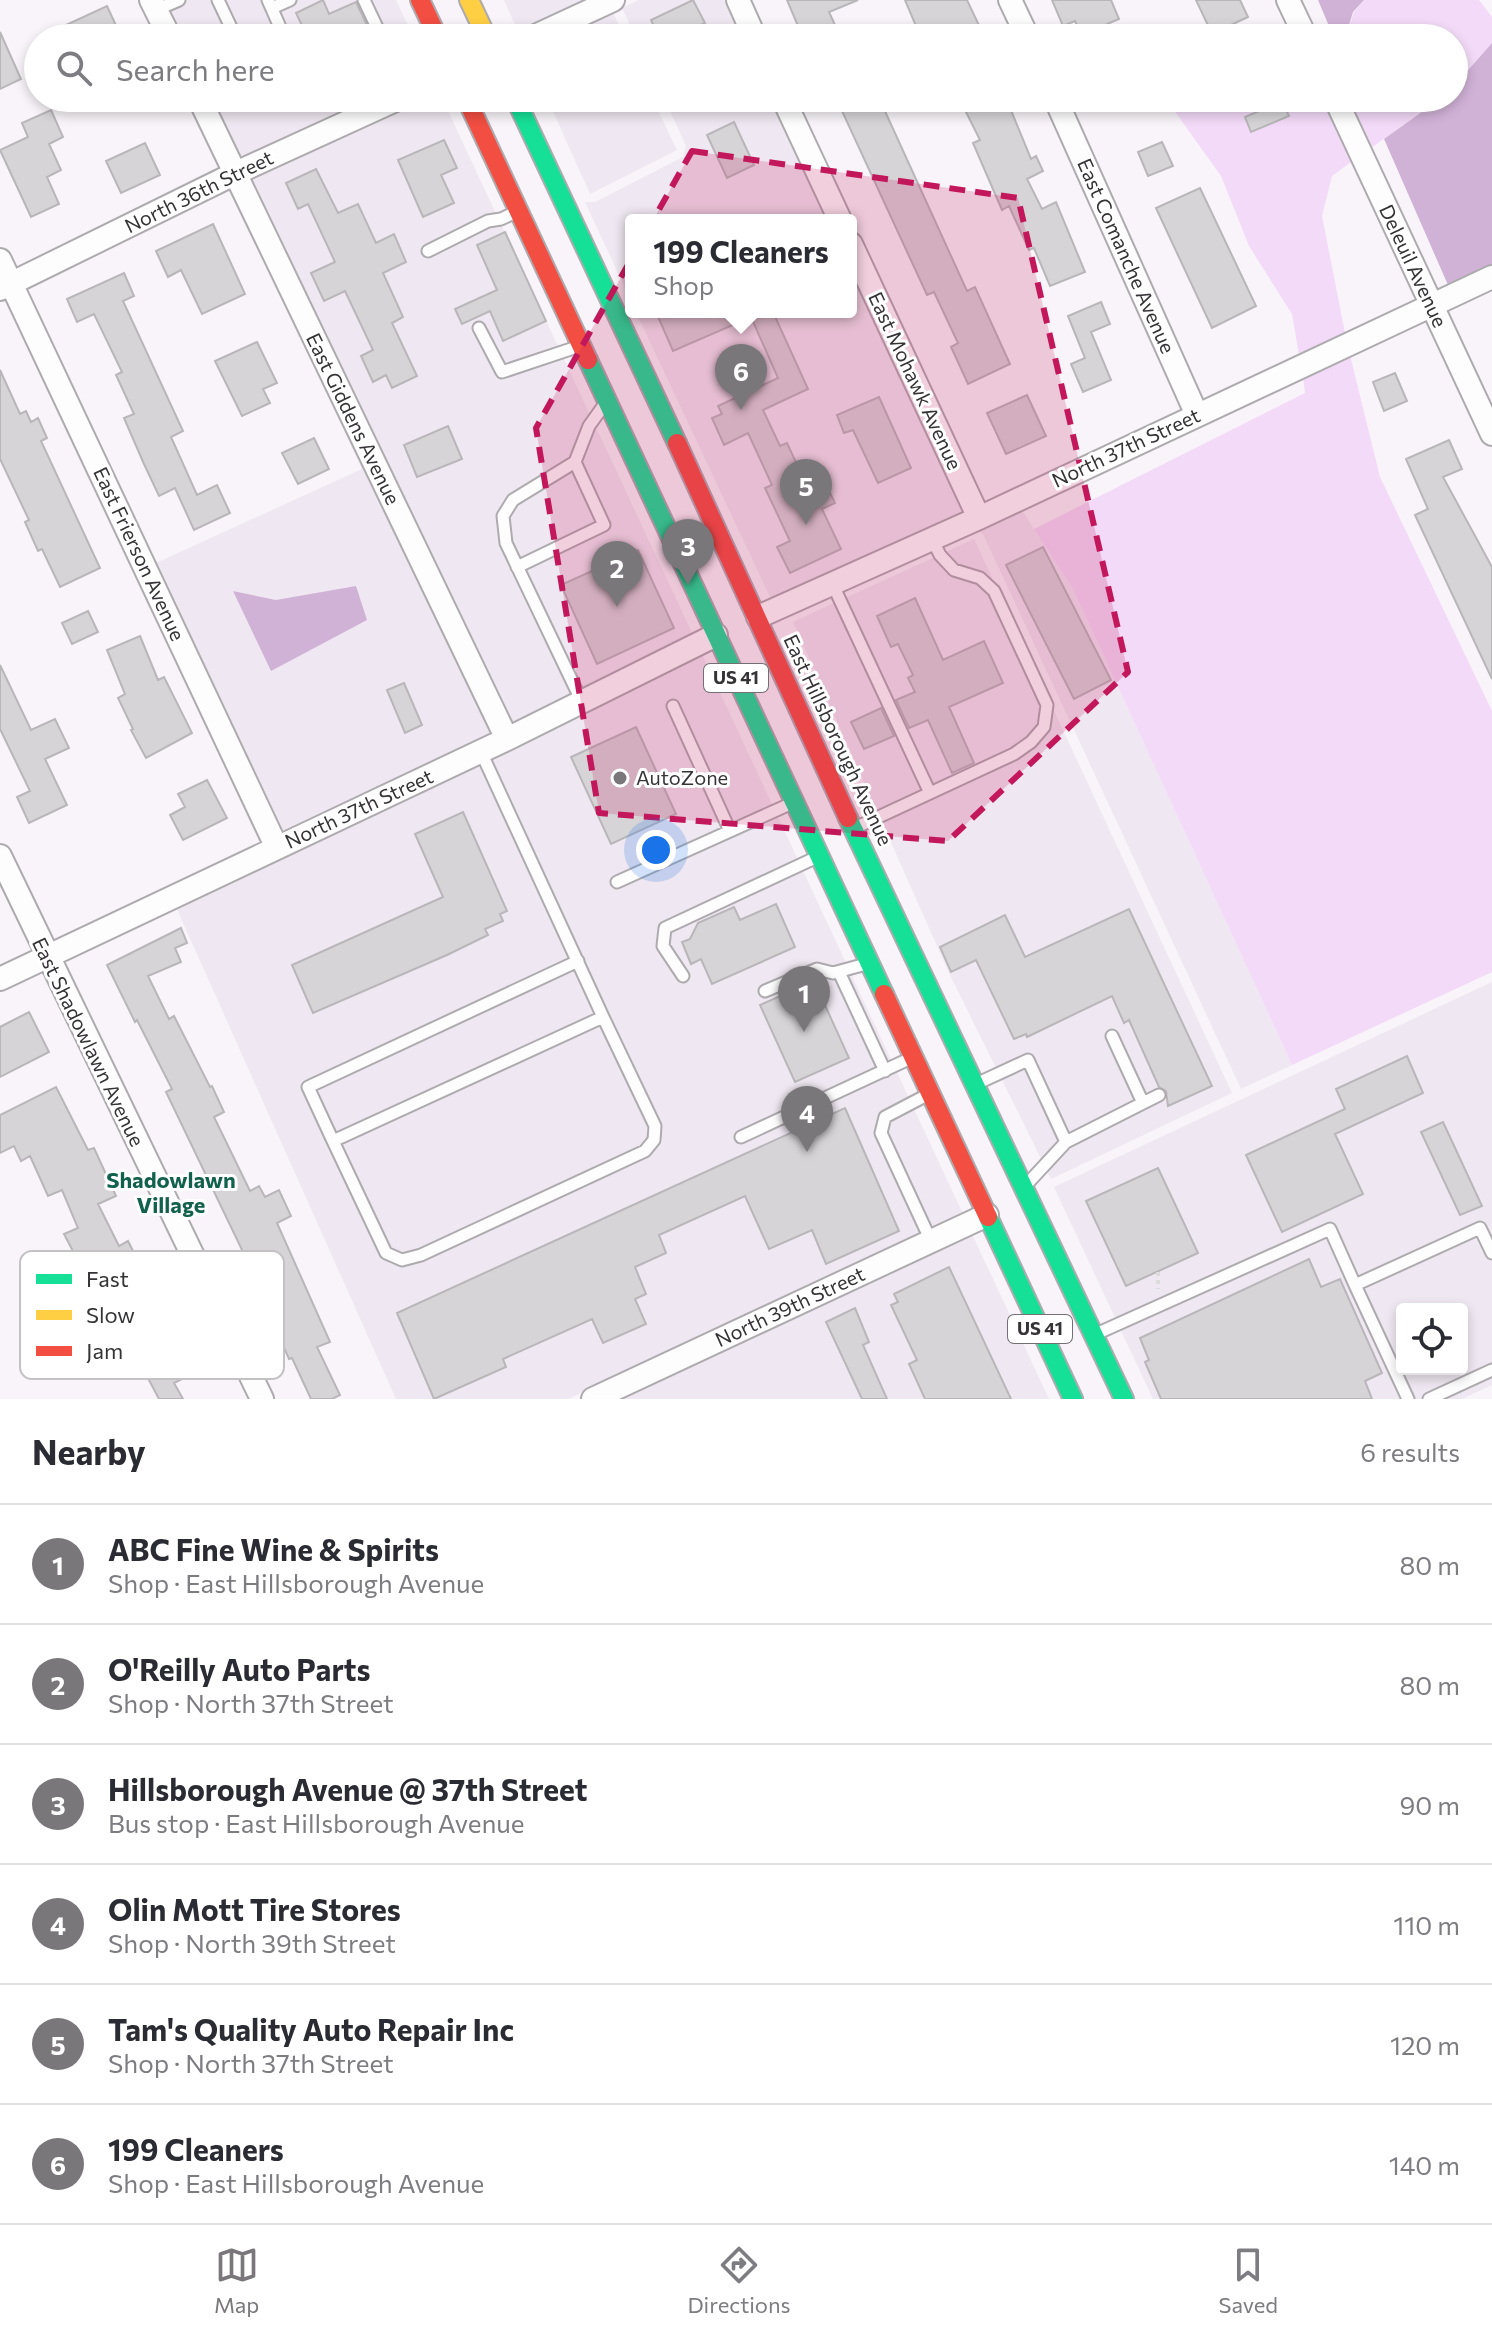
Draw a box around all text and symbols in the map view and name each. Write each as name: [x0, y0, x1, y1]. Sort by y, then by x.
search box: [24, 24, 1468, 112]
icon: search: [52, 46, 96, 90]
text: Search here: [116, 50, 275, 87]
street label: North 36th Street: [120, 145, 277, 237]
street label: East Comanche Avenue: [1073, 154, 1181, 357]
street label: Deleuil Avenue: [1375, 200, 1453, 331]
popup: [625, 214, 857, 318]
text: 199 Cleaners: [653, 232, 829, 269]
text: Shop: [653, 269, 714, 300]
street label: East Mohawk Avenue: [864, 288, 968, 473]
street label: East Giddens Avenue: [302, 329, 406, 508]
pin: 6: [715, 344, 767, 410]
street label: North 37th Street: [1048, 402, 1203, 492]
pin: 5: [780, 459, 832, 525]
street label: East Frierson Avenue: [89, 463, 191, 644]
pin: 3: [662, 519, 714, 585]
pin: 2: [591, 541, 643, 607]
street label: East Hillsborough Avenue: [779, 630, 898, 849]
road number: US 41: [704, 664, 768, 692]
street label: North 37th Street: [281, 763, 436, 853]
place label: AutoZone: [636, 765, 728, 789]
marker: AutoZone: [611, 769, 629, 787]
your location: [636, 830, 676, 870]
street label: East Shadowlawn Avenue: [28, 933, 150, 1150]
pin: 1: [778, 966, 830, 1032]
pin: 4: [781, 1086, 833, 1152]
district label: Shadowlawn Village: [106, 1166, 236, 1218]
legend: [20, 1251, 284, 1379]
street label: North 39th Street: [711, 1261, 868, 1351]
text: Fast: [86, 1265, 129, 1292]
text: Slow: [86, 1301, 135, 1328]
map controls: [1396, 1303, 1468, 1375]
button: locate: [1396, 1303, 1468, 1375]
road number: US 41: [1008, 1315, 1072, 1343]
text: Jam: [86, 1337, 123, 1364]
text: Nearby: [32, 1430, 146, 1472]
text: 6 results: [1360, 1436, 1460, 1467]
text: ABC Fine Wine & Spirits: [108, 1530, 439, 1567]
text: 1: [52, 1549, 64, 1580]
text: 80 m: [1400, 1549, 1460, 1580]
text: Shop · East Hillsborough Avenue: [108, 1567, 484, 1598]
text: O'Reilly Auto Parts: [108, 1650, 370, 1687]
text: 2: [51, 1669, 65, 1700]
text: 80 m: [1400, 1669, 1460, 1700]
text: Shop · North 37th Street: [108, 1687, 394, 1718]
text: Hillsborough Avenue @ 37th Street: [108, 1770, 587, 1807]
text: 3: [50, 1789, 66, 1820]
text: 90 m: [1400, 1789, 1460, 1820]
text: Bus stop · East Hillsborough Avenue: [108, 1807, 525, 1838]
text: Olin Mott Tire Stores: [108, 1890, 401, 1927]
text: 4: [50, 1909, 66, 1940]
text: 110 m: [1393, 1909, 1460, 1940]
text: Shop · North 39th Street: [108, 1927, 396, 1958]
text: Tam's Quality Auto Repair Inc: [108, 2010, 514, 2047]
text: 5: [50, 2029, 66, 2060]
text: 120 m: [1390, 2029, 1460, 2060]
text: Shop · North 37th Street: [108, 2047, 394, 2078]
text: 199 Cleaners: [108, 2130, 284, 2167]
text: 6: [50, 2149, 66, 2180]
text: 140 m: [1389, 2149, 1460, 2180]
text: Shop · East Hillsborough Avenue: [108, 2167, 484, 2198]
tab: Map: [214, 2243, 259, 2318]
tab: Directions: [687, 2243, 791, 2318]
tab: Saved: [1219, 2243, 1278, 2318]

